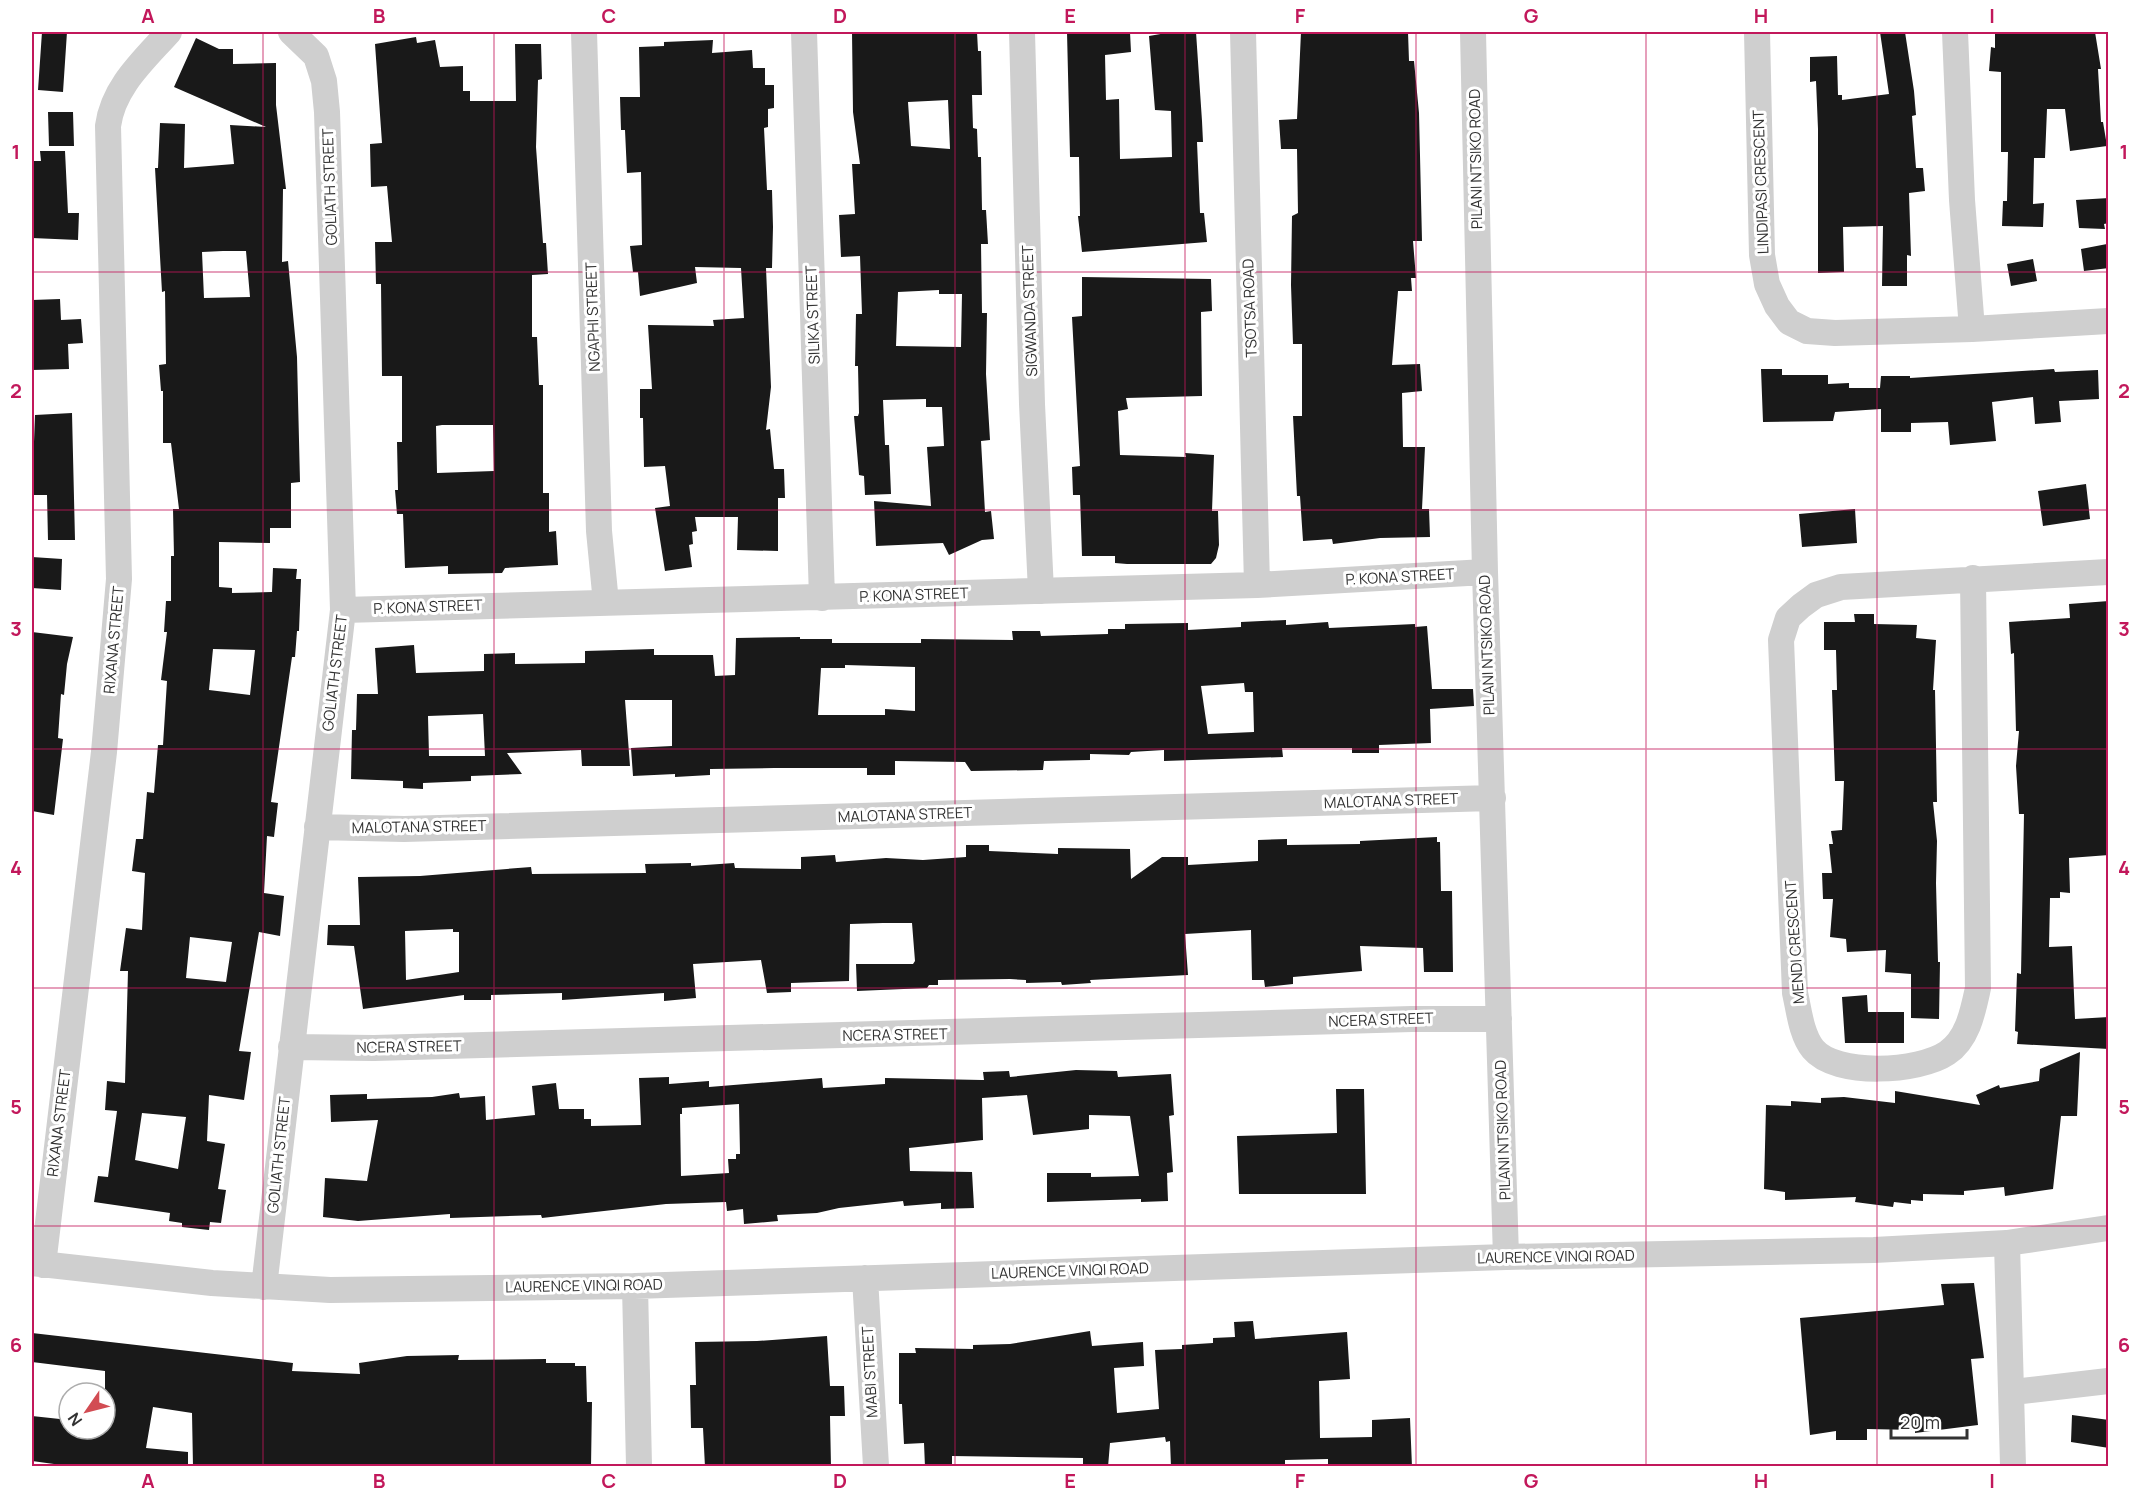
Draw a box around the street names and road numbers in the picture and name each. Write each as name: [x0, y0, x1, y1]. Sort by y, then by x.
street label: PILANI NTSIKO ROAD: [1464, 89, 1487, 229]
street label: LINDIPASI CRESCENT: [1747, 109, 1774, 255]
street label: GOLIATH STREET: [317, 128, 342, 246]
street label: SIGWANDA STREET: [1017, 245, 1042, 377]
street label: TSOTSA ROAD: [1237, 258, 1262, 358]
street label: NGAPHI STREET: [580, 262, 605, 372]
street label: SILIKA STREET: [800, 265, 825, 365]
street label: P. KONA STREET: [1345, 563, 1455, 590]
street label: PILANI NTSIKO ROAD: [1474, 575, 1499, 715]
street label: P. KONA STREET: [859, 582, 969, 607]
street label: RIXANA STREET: [98, 585, 129, 695]
street label: P. KONA STREET: [373, 594, 483, 619]
street label: GOLIATH STREET: [317, 613, 352, 732]
street label: MALOTANA STREET: [1323, 788, 1459, 813]
street label: MALOTANA STREET: [837, 802, 973, 827]
street label: MALOTANA STREET: [351, 815, 487, 838]
street label: MENDI CRESCENT: [1780, 879, 1809, 1005]
street label: NCERA STREET: [1328, 1007, 1434, 1032]
street label: NCERA STREET: [842, 1023, 948, 1046]
street label: NCERA STREET: [356, 1035, 462, 1058]
street label: PILANI NTSIKO ROAD: [1490, 1060, 1515, 1200]
street label: RIXANA STREET: [41, 1068, 76, 1178]
street label: GOLIATH STREET: [262, 1096, 295, 1214]
street label: LAURENCE VINQI ROAD: [1477, 1245, 1635, 1268]
street label: LAURENCE VINQI ROAD: [991, 1257, 1149, 1284]
street label: LAURENCE VINQI ROAD: [505, 1274, 663, 1297]
street label: MABI STREET: [857, 1326, 882, 1418]

